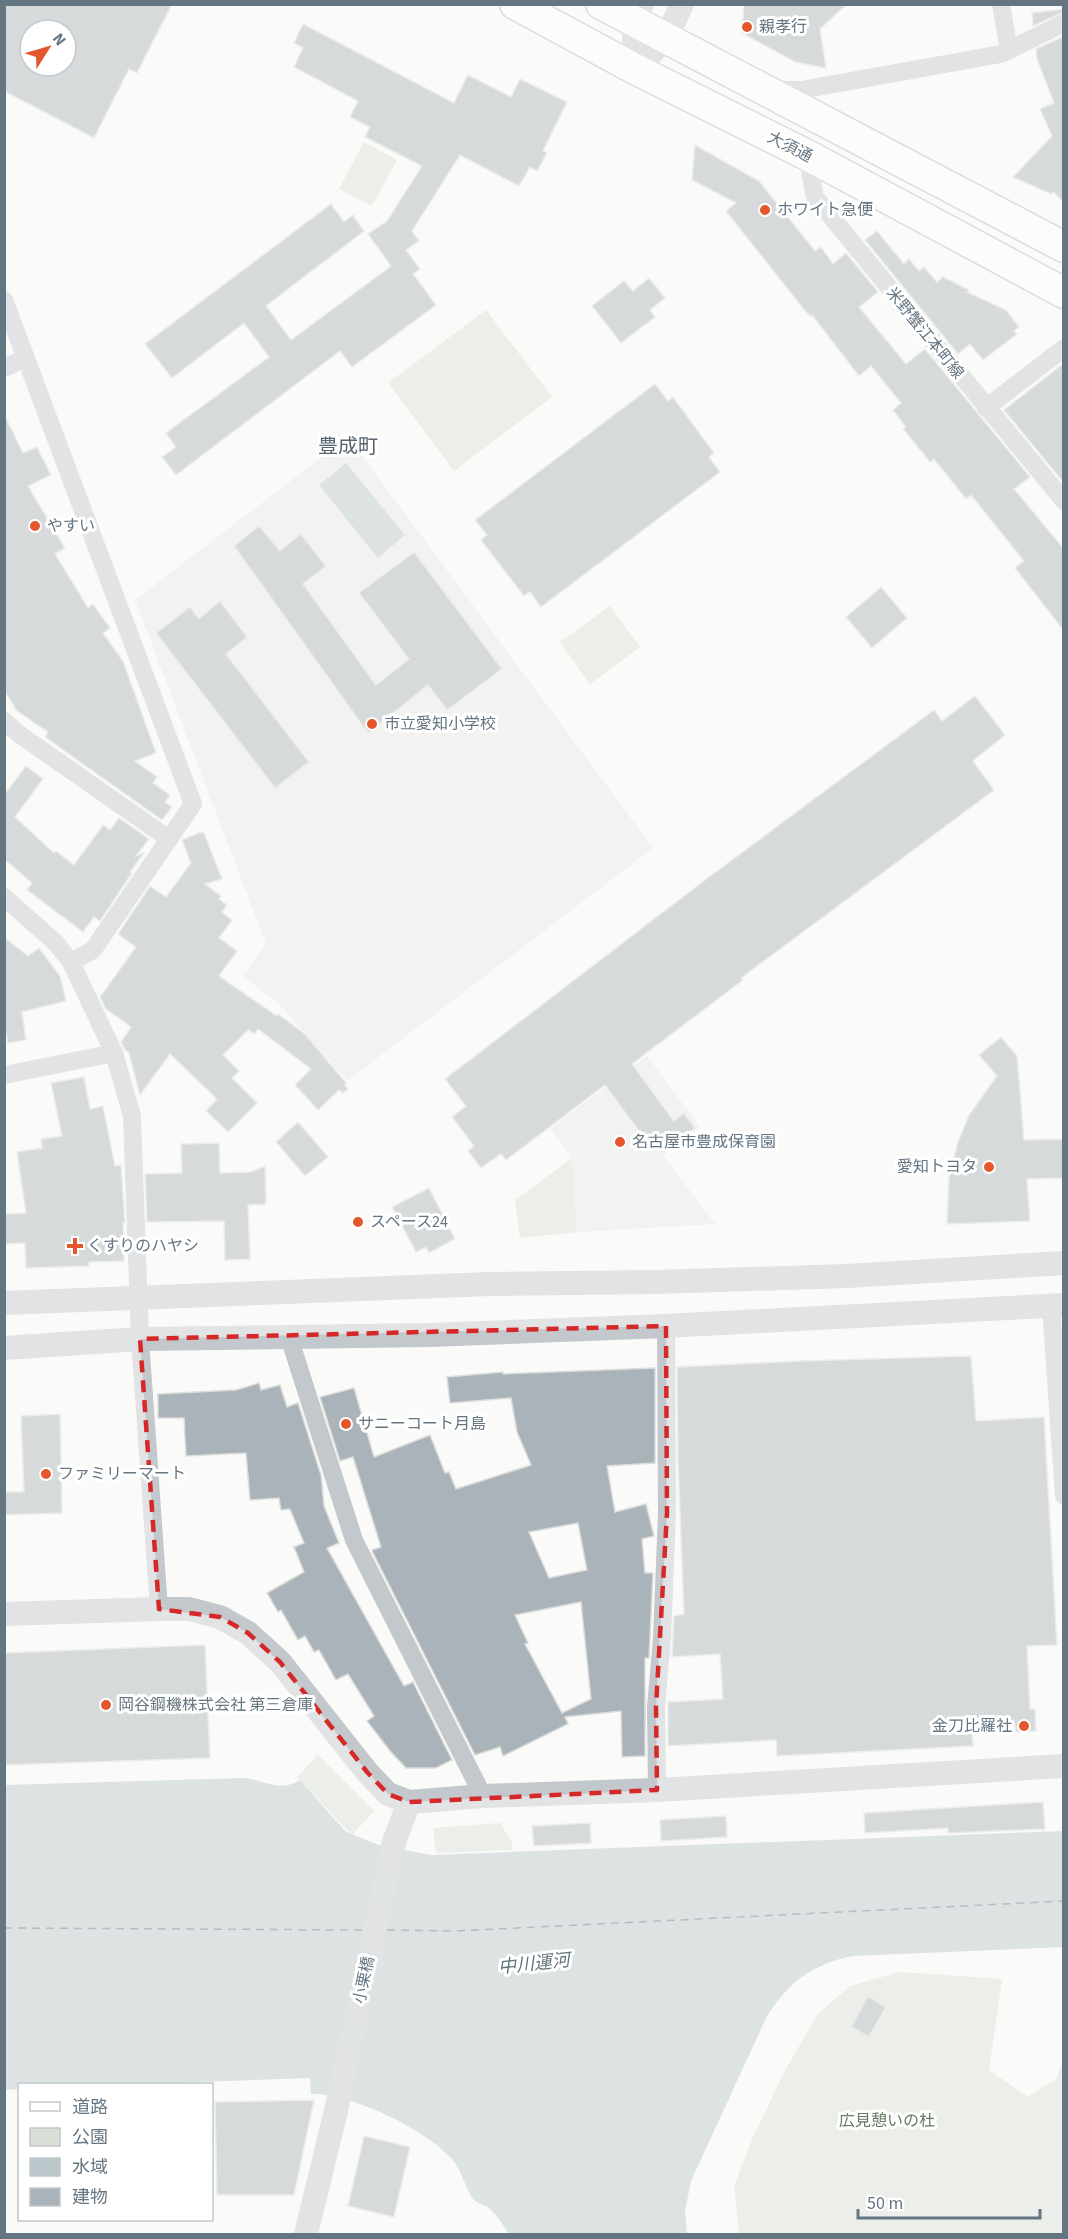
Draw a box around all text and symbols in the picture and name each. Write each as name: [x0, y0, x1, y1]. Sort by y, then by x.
place label: 親孝行: [759, 16, 807, 38]
north arrow: [18, 18, 78, 78]
marker: 親孝行: [740, 20, 754, 34]
text: N: [47, 29, 71, 50]
street label: 大須通: [764, 126, 816, 168]
place label: ホワイト急便: [777, 199, 873, 221]
marker: ホワイト急便: [758, 203, 772, 217]
street label: 米野蟹江本町線: [881, 283, 969, 383]
district label: 豊成町: [318, 433, 378, 461]
place label: やすい: [47, 515, 95, 537]
marker: やすい: [28, 519, 42, 533]
place label: 市立愛知小学校: [384, 713, 496, 735]
marker: 市立愛知小学校: [365, 717, 379, 731]
place label: 名古屋市豊成保育園: [632, 1131, 776, 1153]
marker: 名古屋市豊成保育園: [613, 1135, 627, 1149]
place label: 愛知トヨタ: [897, 1156, 977, 1178]
marker: 愛知トヨタ: [982, 1160, 996, 1174]
place label: スペース24: [370, 1211, 448, 1233]
marker: スペース24: [351, 1215, 365, 1229]
place label: くすりのハヤシ: [87, 1235, 199, 1257]
marker: くすりのハヤシ: [68, 1239, 82, 1253]
place label: サニーコート月島: [358, 1413, 486, 1435]
marker: サニーコート月島: [339, 1417, 353, 1431]
place label: ファミリーマート: [58, 1463, 186, 1485]
marker: ファミリーマート: [39, 1467, 53, 1481]
place label: 岡谷鋼機株式会社 第三倉庫: [118, 1694, 313, 1716]
marker: 岡谷鋼機株式会社 第三倉庫: [99, 1698, 113, 1712]
place label: 金刀比羅社: [932, 1715, 1012, 1737]
marker: 金刀比羅社: [1017, 1719, 1031, 1733]
water label: 中川運河: [497, 1947, 574, 1980]
street label: 小栗橋: [348, 1954, 380, 2006]
legend: [18, 2083, 213, 2221]
text: 道路: [72, 2095, 108, 2120]
park label: 広見憩いの杜: [839, 2110, 935, 2132]
text: 公園: [72, 2125, 108, 2150]
text: 水域: [72, 2155, 108, 2180]
scale bar: [858, 2182, 1040, 2220]
text: 建物: [72, 2185, 108, 2210]
text: 50 m: [867, 2191, 903, 2216]

